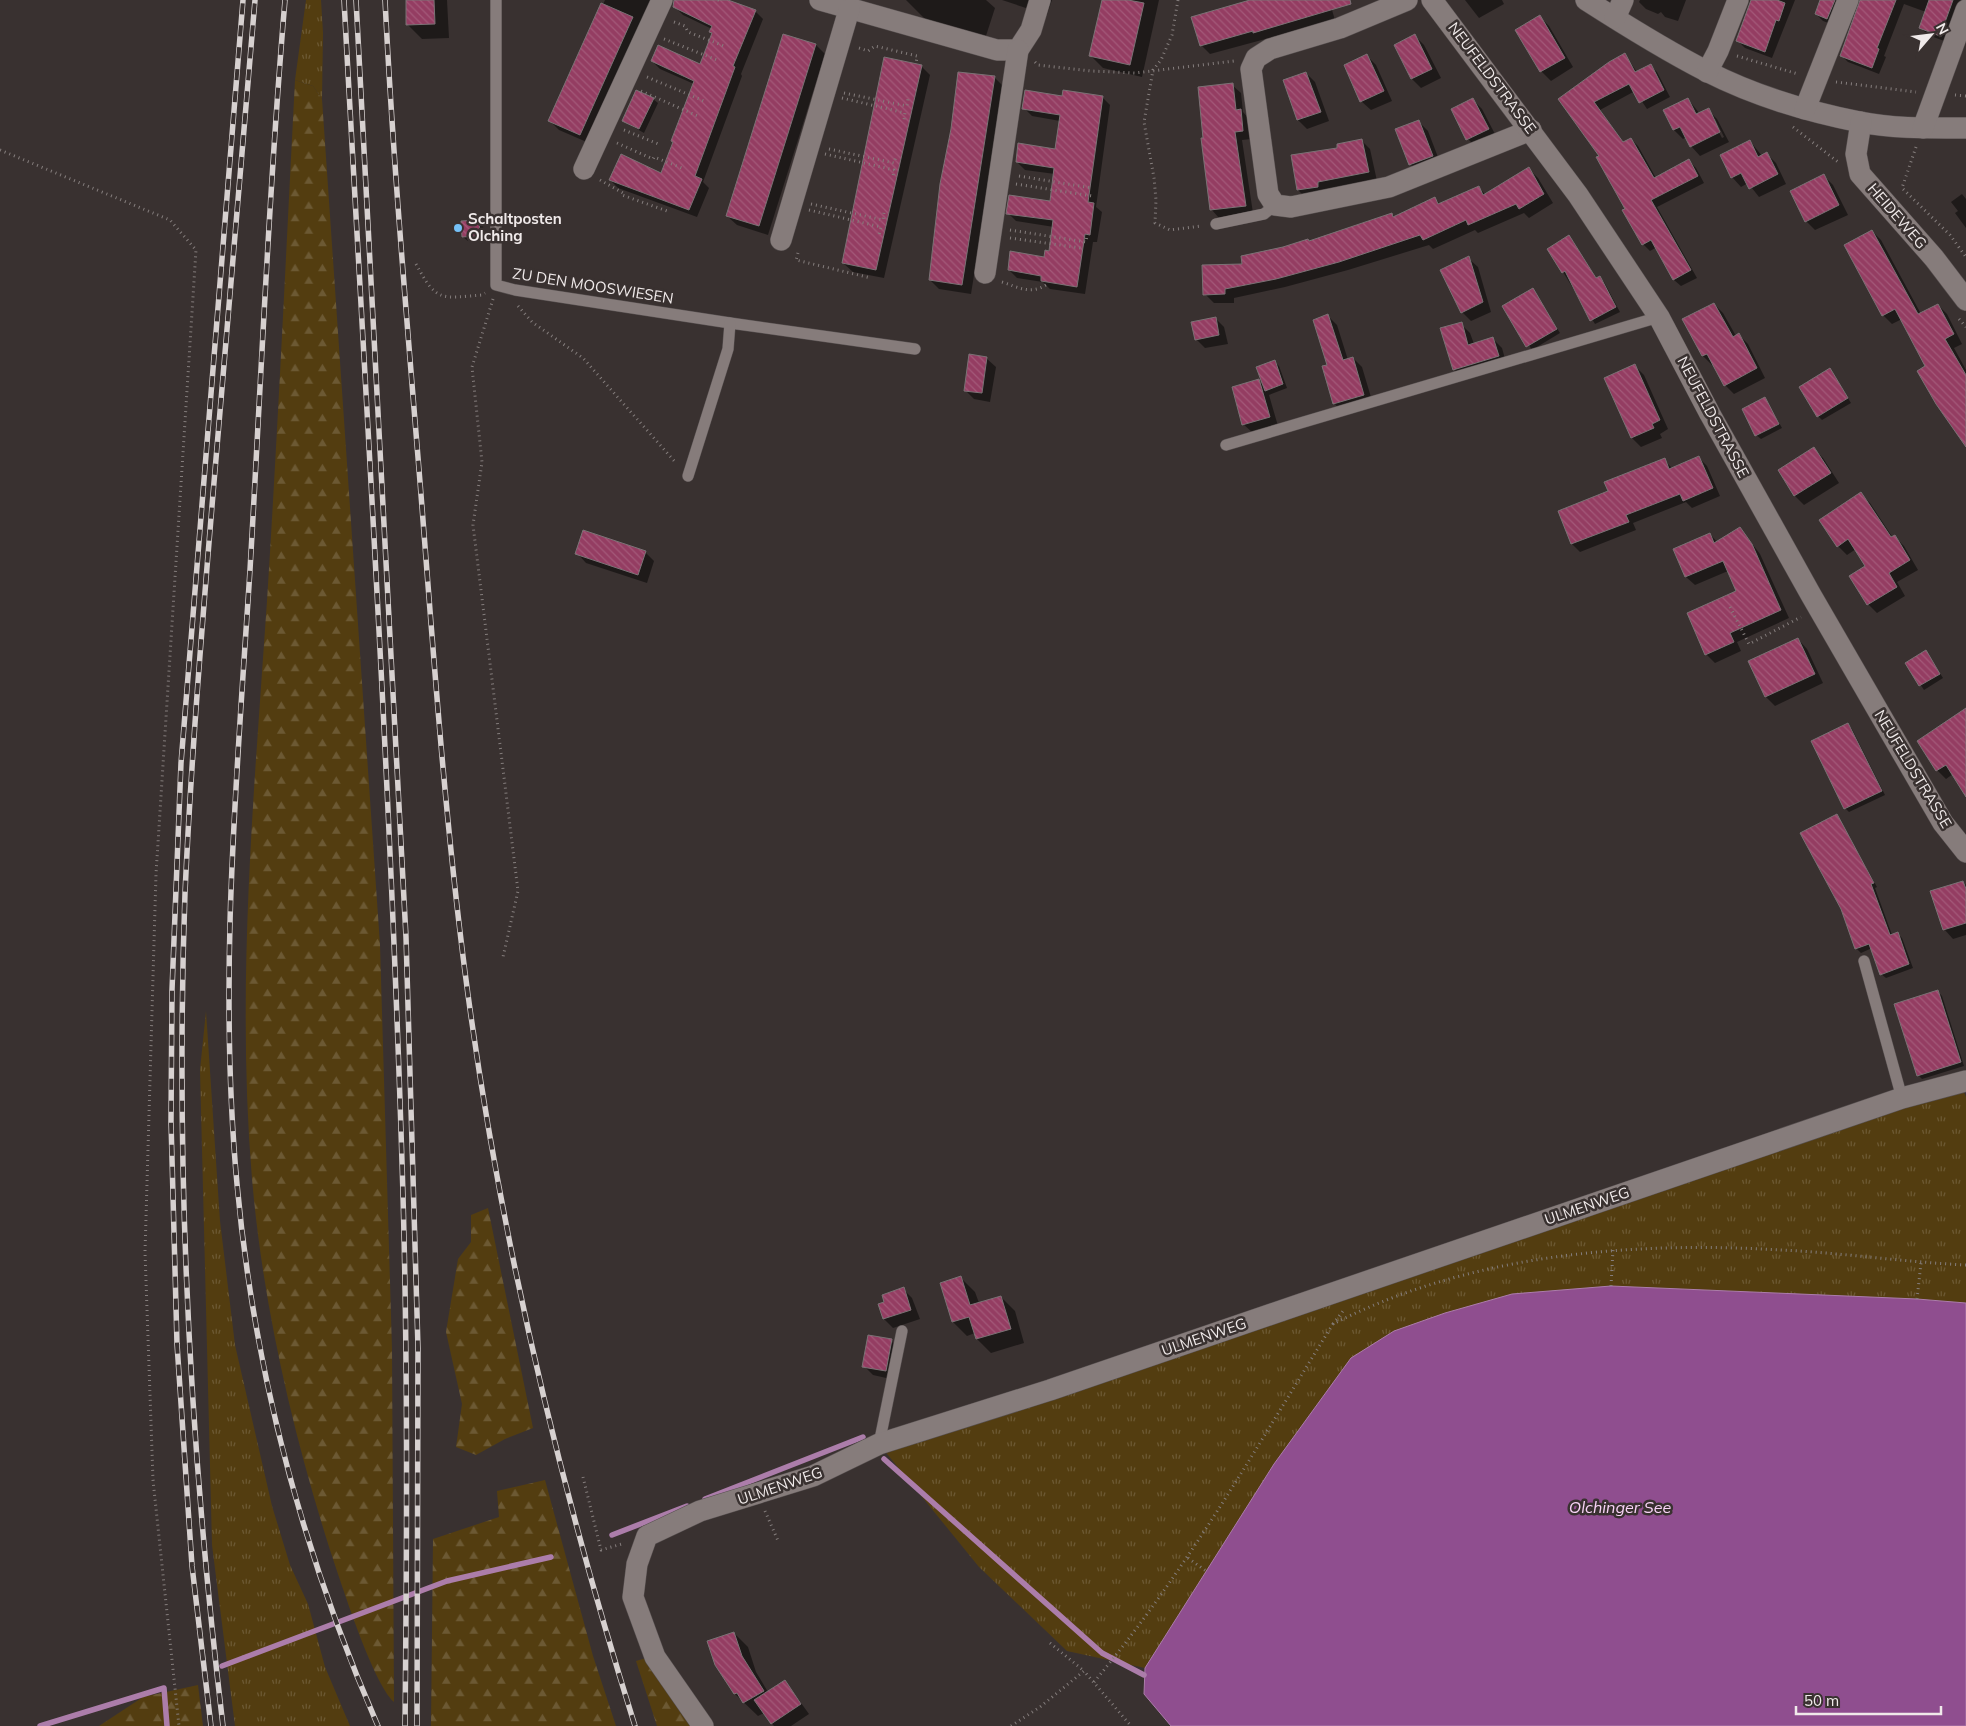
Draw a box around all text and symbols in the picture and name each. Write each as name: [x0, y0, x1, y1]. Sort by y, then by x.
north arrow: [1906, 10, 1956, 60]
street label: NEUFELDSTRASSE: [1444, 18, 1541, 137]
text: N: [1932, 20, 1953, 38]
street label: HEIDEWEG: [1864, 179, 1931, 252]
place label: Schaltposten Olching: [468, 209, 562, 245]
marker: Schaltposten Olching: [452, 222, 464, 234]
street label: ZU DEN MOOSWIESEN: [511, 263, 675, 308]
street label: NEUFELDSTRASSE: [1673, 353, 1753, 481]
street label: NEUFELDSTRASSE: [1871, 706, 1956, 831]
street label: ULMENWEG: [1542, 1182, 1632, 1229]
street label: ULMENWEG: [1159, 1313, 1249, 1360]
street label: ULMENWEG: [735, 1462, 825, 1509]
water label: Olchinger See: [1569, 1497, 1671, 1517]
scale bar: [1796, 1684, 1941, 1716]
text: 50 m: [1804, 1691, 1839, 1710]

